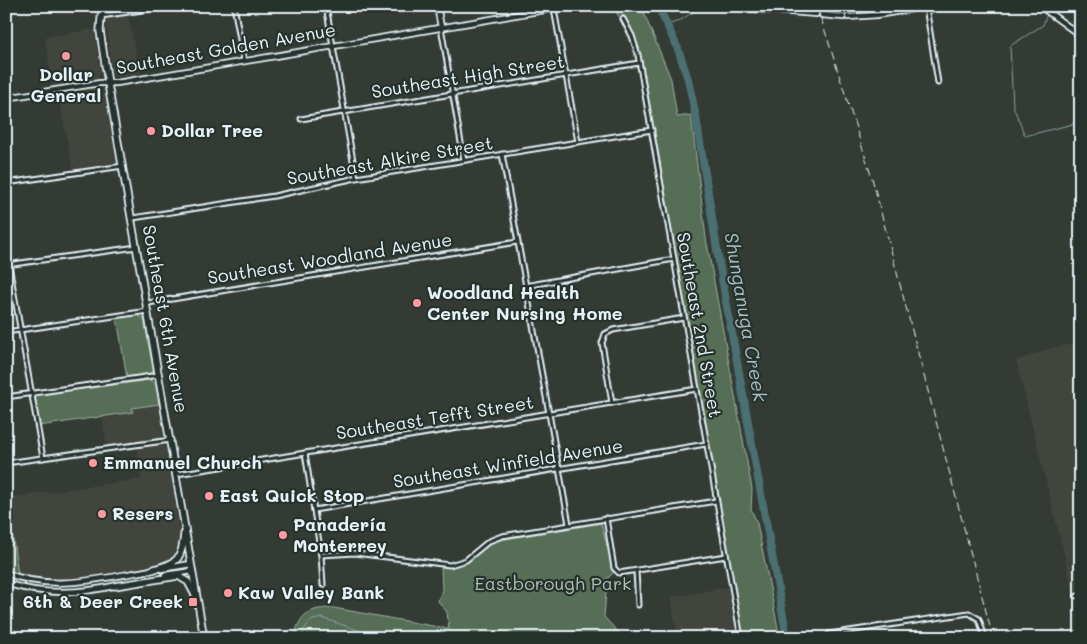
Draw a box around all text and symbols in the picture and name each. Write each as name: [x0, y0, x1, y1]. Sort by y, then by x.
street label: Southeast Golden Avenue: [114, 17, 338, 79]
street label: Southeast High Street: [369, 49, 566, 103]
marker: Dollar General: [60, 50, 72, 62]
place label: Dollar General: [31, 62, 101, 107]
place label: Dollar Tree: [161, 118, 263, 142]
marker: Dollar Tree: [145, 125, 157, 137]
street label: Southeast Alkire Street: [285, 130, 495, 190]
street label: Southeast 6th Avenue: [138, 223, 194, 415]
street label: Southeast Woodland Avenue: [206, 227, 454, 289]
street label: Southeast 2nd Street: [672, 230, 728, 419]
water label: Shunganuga Creek: [719, 230, 774, 405]
place label: Woodland Health Center Nursing Home: [427, 280, 623, 325]
marker: Woodland Health Center Nursing Home: [411, 297, 423, 309]
street label: Southeast Tefft Street: [334, 390, 535, 444]
street label: Southeast Winfield Avenue: [391, 433, 625, 493]
place label: Emmanuel Church: [103, 450, 262, 474]
marker: Emmanuel Church: [87, 457, 99, 469]
place label: East Quick Stop: [219, 483, 364, 507]
marker: East Quick Stop: [203, 490, 215, 502]
place label: Resers: [112, 501, 173, 525]
marker: Resers: [96, 508, 108, 520]
place label: Panadería Monterrey: [293, 512, 387, 557]
marker: Panadería Monterrey: [277, 529, 289, 541]
park label: Eastborough Park: [474, 571, 632, 595]
place label: Kaw Valley Bank: [238, 580, 384, 604]
marker: Kaw Valley Bank: [222, 587, 234, 599]
place label: 6th & Deer Creek: [23, 589, 183, 613]
marker: 6th & Deer Creek: [187, 596, 199, 608]

